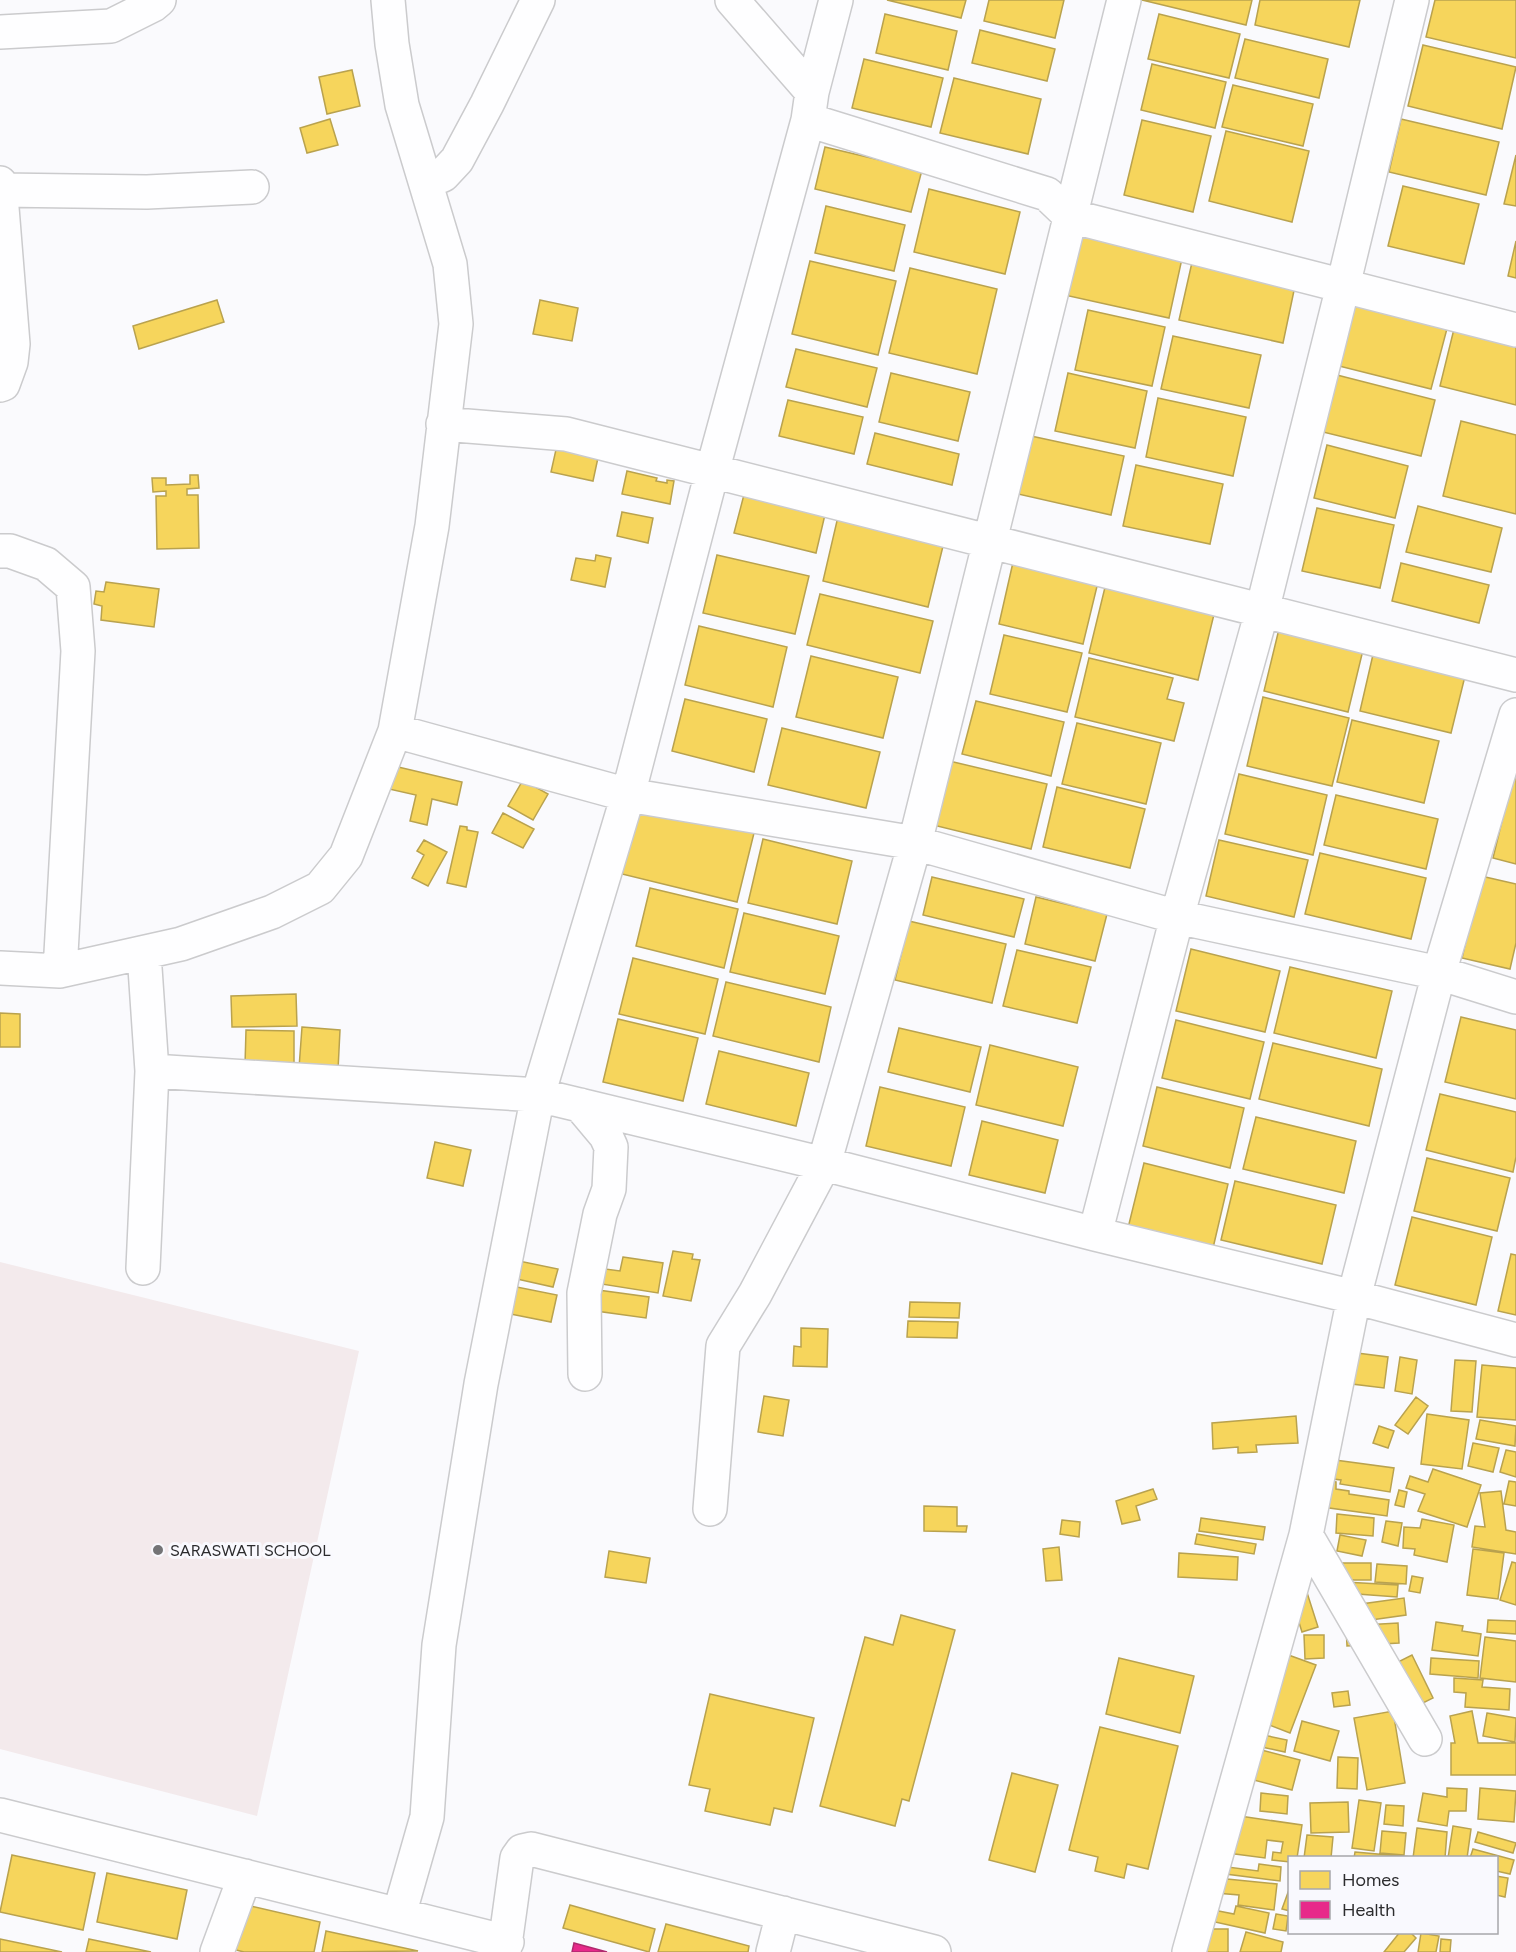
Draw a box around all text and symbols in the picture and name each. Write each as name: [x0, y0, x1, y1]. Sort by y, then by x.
place label: SARASWATI SCHOOL: [170, 1541, 331, 1560]
marker: SARASWATI SCHOOL: [151, 1543, 165, 1557]
legend: [1288, 1856, 1498, 1934]
text: Homes: [1342, 1869, 1400, 1891]
text: Health: [1342, 1899, 1395, 1921]

